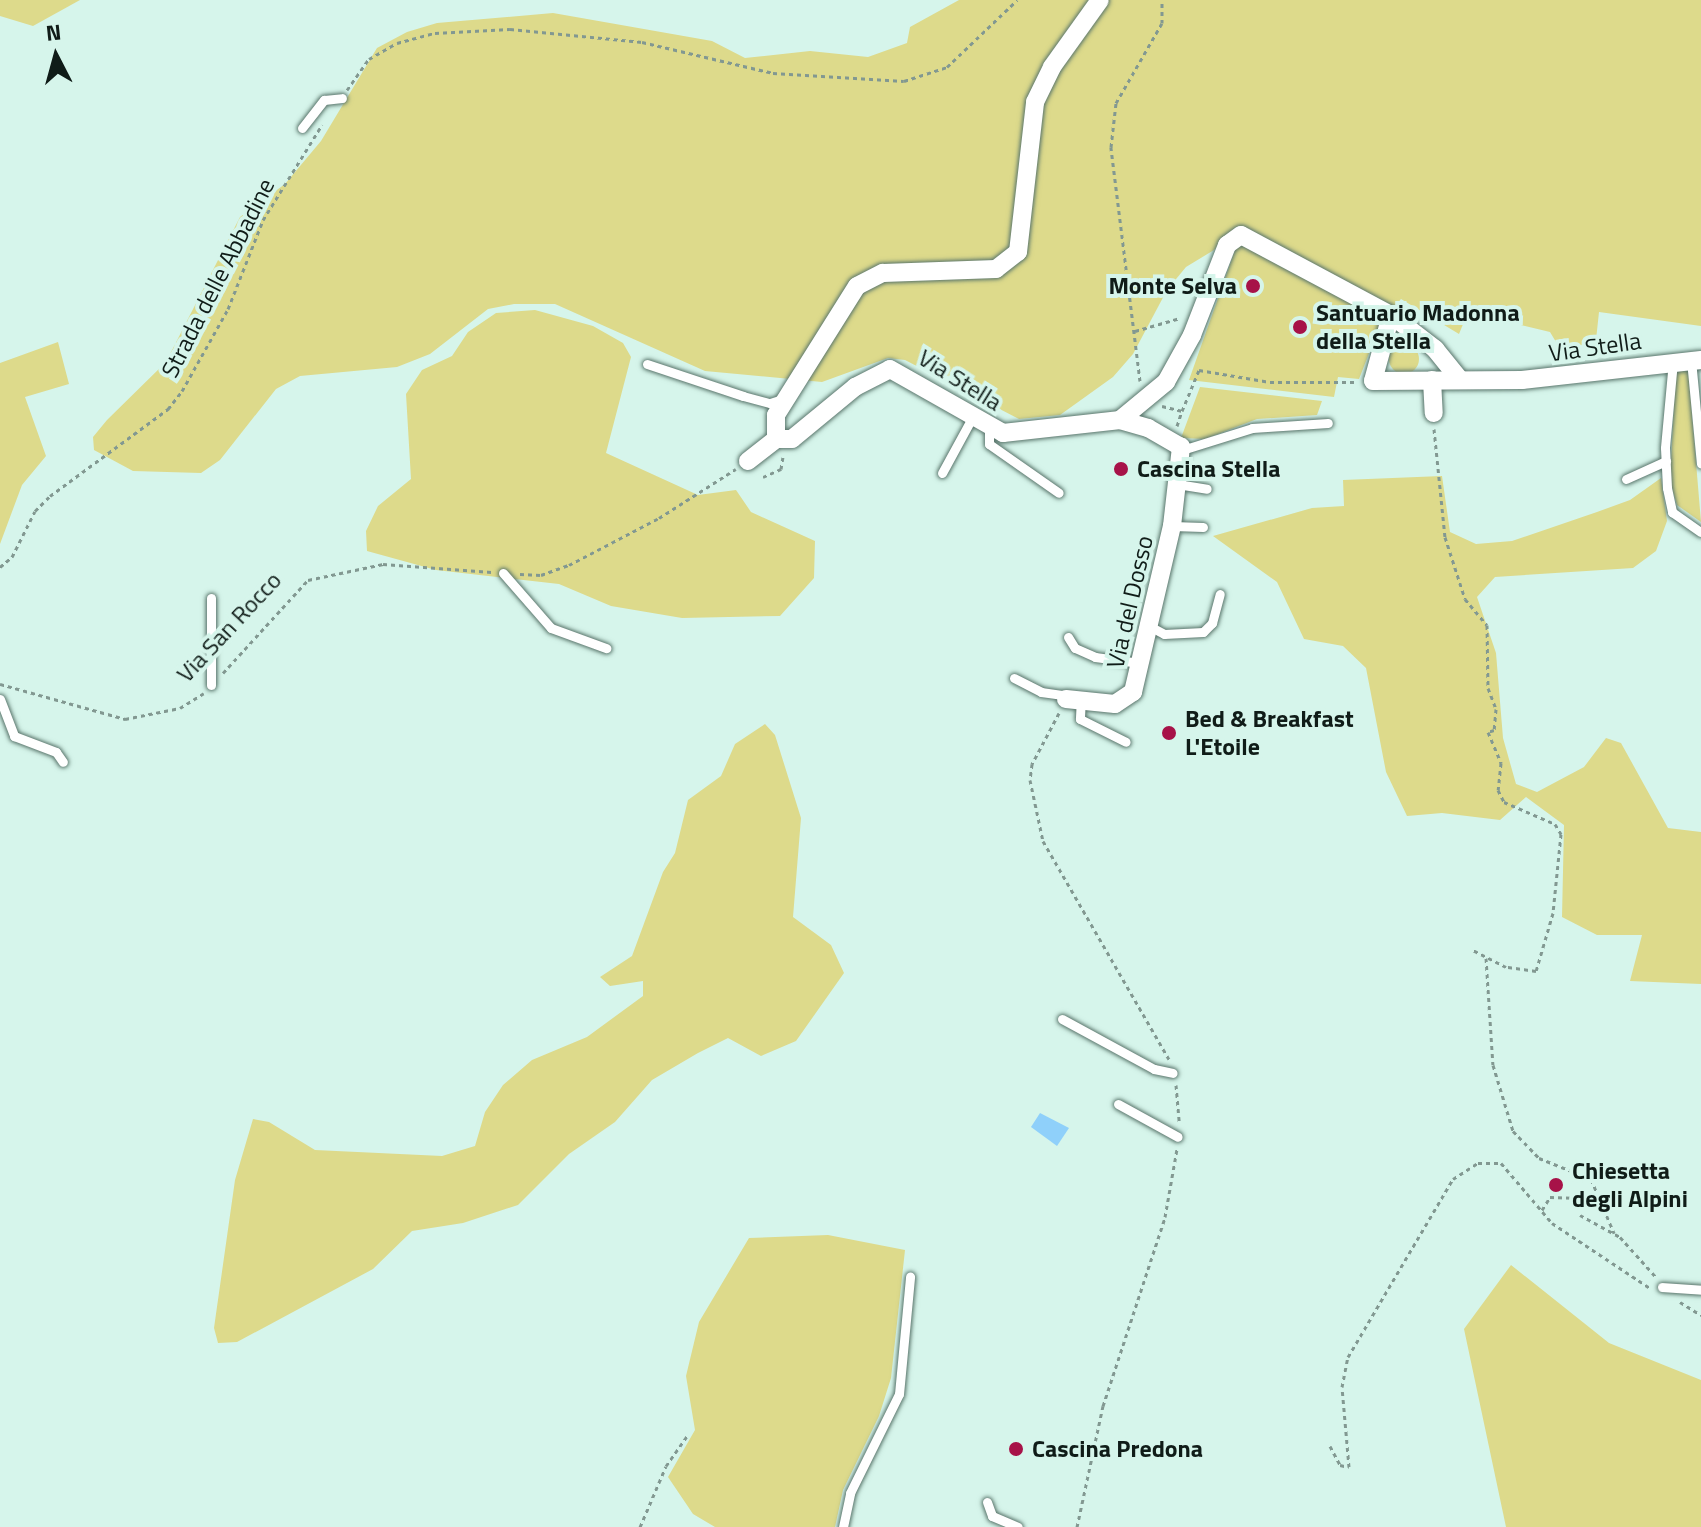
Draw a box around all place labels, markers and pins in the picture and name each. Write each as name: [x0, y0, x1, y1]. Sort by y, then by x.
place label: Monte Selva: [1108, 272, 1237, 300]
marker: Monte Selva: [1244, 277, 1262, 295]
place label: Santuario Madonna della Stella: [1316, 299, 1520, 355]
marker: Santuario Madonna della Stella: [1291, 318, 1309, 336]
place label: Cascina Stella: [1137, 455, 1280, 483]
marker: Cascina Stella: [1112, 460, 1130, 478]
place label: Bed & Breakfast L'Etoile: [1185, 705, 1354, 761]
marker: Bed & Breakfast L'Etoile: [1160, 724, 1178, 742]
place label: Chiesetta degli Alpini: [1572, 1157, 1688, 1213]
marker: Chiesetta degli Alpini: [1547, 1176, 1565, 1194]
place label: Cascina Predona: [1032, 1435, 1203, 1463]
marker: Cascina Predona: [1007, 1440, 1025, 1458]

